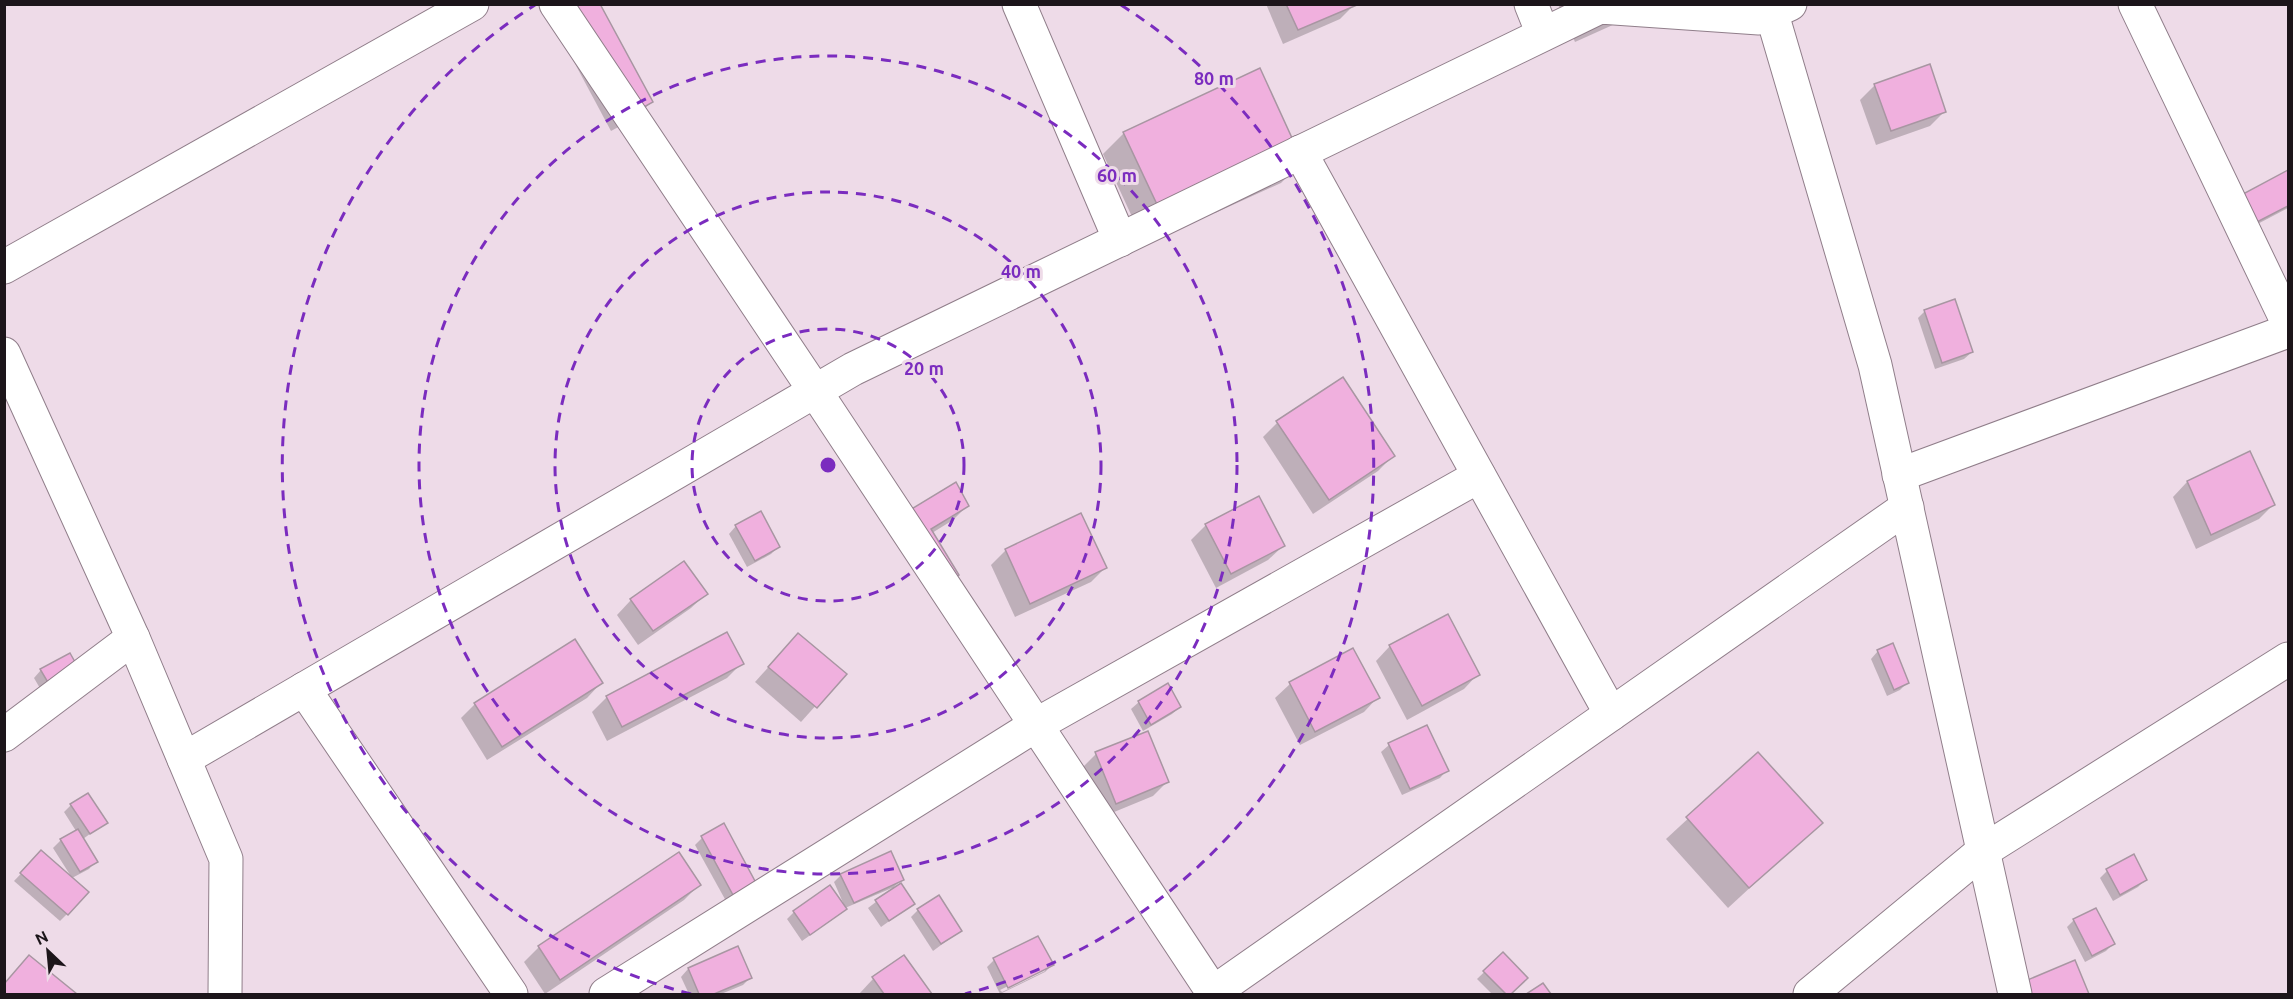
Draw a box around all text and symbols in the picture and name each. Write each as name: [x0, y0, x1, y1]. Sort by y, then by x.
text: 80 m: [1194, 68, 1234, 88]
text: 60 m: [1097, 165, 1137, 185]
text: 40 m: [1001, 261, 1041, 281]
text: 20 m: [904, 358, 944, 378]
centre of rings: [818, 455, 838, 475]
north arrow: [18, 921, 78, 981]
text: N: [32, 927, 51, 948]

